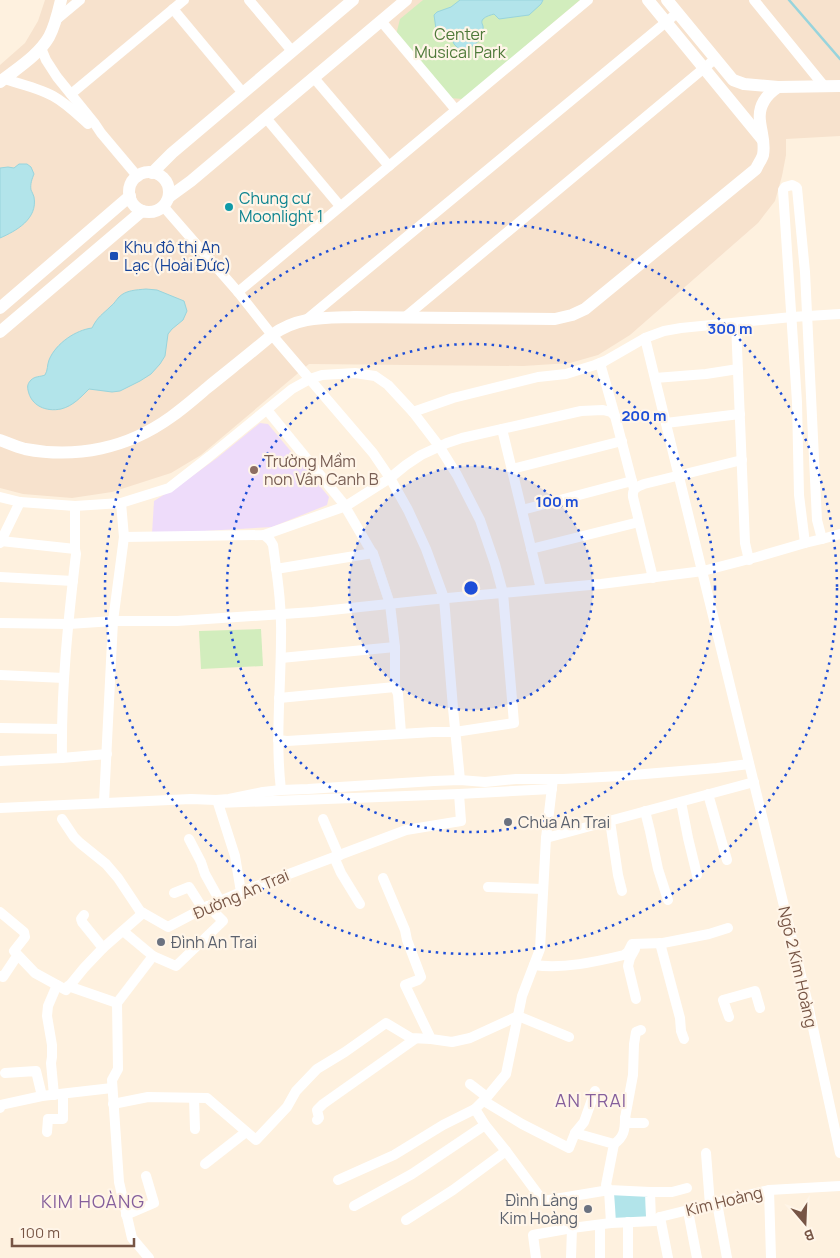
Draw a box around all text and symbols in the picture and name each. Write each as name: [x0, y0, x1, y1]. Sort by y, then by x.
park label: Center Musical Park: [414, 23, 507, 63]
place label: Chung cư Moonlight 1: [239, 187, 323, 227]
marker: Chung cư Moonlight 1: [223, 201, 235, 213]
place label: Khu đô thị An Lạc (Hoài Đức): [124, 236, 231, 276]
marker: Khu đô thị An Lạc (Hoài Đức): [108, 250, 120, 262]
text: 300 m: [708, 318, 752, 339]
text: 200 m: [621, 405, 667, 426]
place label: Trường Mầm non Vân Canh B: [264, 450, 379, 490]
marker: Trường Mầm non Vân Canh B: [248, 464, 260, 476]
text: 100 m: [536, 491, 578, 512]
centre of rings: [462, 579, 480, 597]
place label: Chùa An Trai: [518, 811, 610, 833]
marker: Chùa An Trai: [502, 816, 514, 828]
street label: Đường An Trai: [190, 864, 292, 924]
street label: Ngõ 2 Kim Hoàng: [773, 904, 823, 1030]
place label: Đình An Trai: [171, 931, 257, 953]
marker: Đình An Trai: [155, 936, 167, 948]
district label: AN TRAI: [555, 1088, 627, 1112]
street label: Kim Hoàng: [683, 1181, 765, 1221]
district label: KIM HOÀNG: [41, 1189, 145, 1213]
place label: Đình Làng Kim Hoàng: [500, 1189, 578, 1229]
north arrow: [780, 1198, 830, 1248]
marker: Đình Làng Kim Hoàng: [582, 1203, 594, 1215]
scale bar: [12, 1216, 135, 1248]
text: 100 m: [20, 1222, 60, 1243]
text: B: [802, 1225, 817, 1246]

